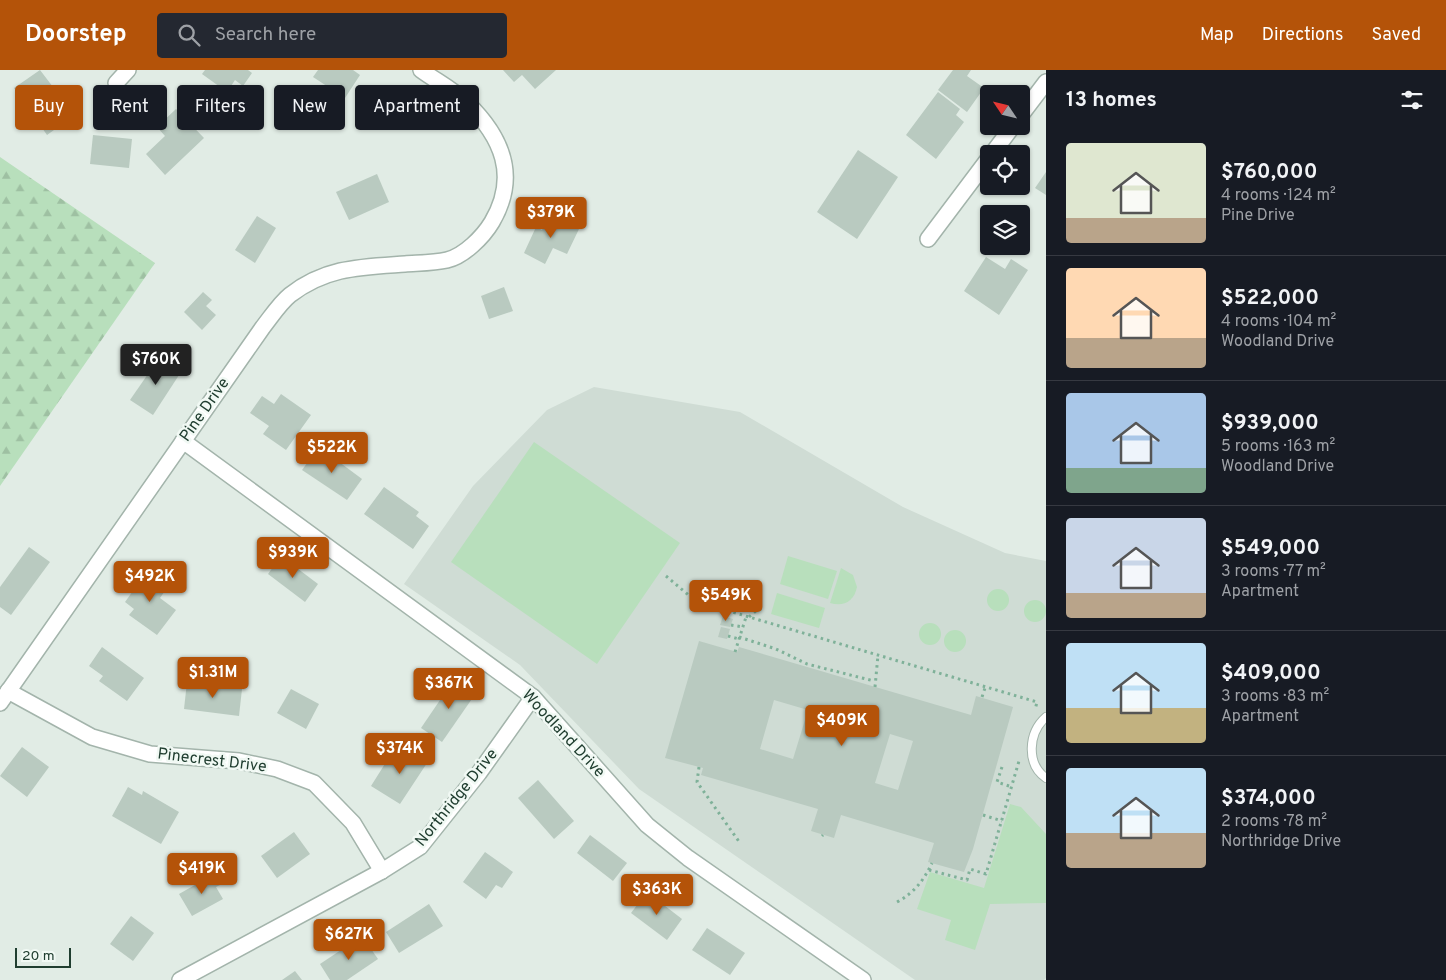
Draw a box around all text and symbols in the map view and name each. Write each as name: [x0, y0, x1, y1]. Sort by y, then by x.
search box: [157, 13, 507, 58]
text: Doorstep: [25, 20, 127, 50]
icon: search: [175, 21, 203, 49]
text: Search here: [215, 23, 316, 47]
text: Map: [1200, 24, 1234, 47]
text: Directions: [1262, 24, 1344, 47]
text: Saved: [1372, 24, 1421, 47]
chip: Buy: [15, 85, 83, 130]
chip: Rent: [93, 85, 167, 130]
chip: Filters: [177, 85, 264, 130]
chip: New: [274, 85, 345, 130]
chip: Apartment: [355, 85, 479, 130]
north arrow: [980, 85, 1030, 135]
map controls: [980, 85, 1030, 255]
icon: filters: [1398, 86, 1426, 114]
text: 13 homes: [1066, 87, 1157, 114]
button: locate: [980, 145, 1030, 195]
text: $760,000: [1221, 159, 1317, 186]
icon: home: [1106, 163, 1166, 223]
text: 4 rooms · 124 m²: [1221, 186, 1336, 206]
pin: $379K: [516, 196, 586, 239]
text: $379K: [527, 203, 575, 223]
button: layers: [980, 205, 1030, 255]
text: Pine Drive: [1221, 206, 1295, 226]
text: $522,000: [1221, 285, 1319, 312]
icon: home: [1106, 288, 1166, 348]
text: 4 rooms · 104 m²: [1221, 312, 1336, 332]
text: Woodland Drive: [1221, 332, 1334, 352]
pin: $760K: [121, 344, 191, 386]
text: $760K: [131, 350, 181, 370]
street label: Pine Drive: [176, 374, 234, 446]
text: $939,000: [1221, 410, 1319, 437]
icon: home: [1106, 413, 1166, 473]
pin: $522K: [297, 432, 367, 474]
text: 5 rooms · 163 m²: [1221, 437, 1335, 457]
text: $522K: [307, 438, 357, 458]
text: Woodland Drive: [1221, 457, 1334, 477]
text: $549,000: [1221, 535, 1320, 562]
pin: $939K: [258, 536, 328, 579]
icon: home: [1106, 538, 1166, 598]
text: $939K: [268, 543, 318, 563]
pin: $492K: [115, 560, 185, 603]
text: 3 rooms · 77 m²: [1221, 562, 1326, 582]
text: $492K: [125, 567, 175, 587]
pin: $549K: [691, 580, 761, 622]
text: Apartment: [1221, 582, 1299, 602]
text: $549K: [700, 586, 752, 606]
pin: $1.31M: [172, 656, 254, 699]
text: $409,000: [1221, 660, 1321, 687]
text: $1.31M: [189, 663, 237, 683]
icon: home: [1106, 663, 1166, 723]
pin: $367K: [414, 668, 484, 710]
text: $367K: [425, 674, 473, 694]
street label: Woodland Drive: [517, 686, 609, 782]
text: 3 rooms · 83 m²: [1221, 687, 1329, 707]
pin: $409K: [807, 704, 877, 747]
text: Apartment: [1221, 707, 1299, 727]
text: $409K: [816, 711, 868, 731]
pin: $374K: [365, 732, 435, 775]
text: $374K: [376, 739, 424, 759]
street label: Pinecrest Drive: [156, 744, 268, 778]
street label: Northridge Drive: [411, 745, 503, 851]
text: $374,000: [1221, 785, 1316, 812]
icon: home: [1106, 788, 1166, 848]
text: 2 rooms · 78 m²: [1221, 812, 1327, 832]
text: Northridge Drive: [1221, 832, 1341, 852]
pin: $419K: [167, 852, 237, 895]
text: $419K: [178, 859, 226, 879]
pin: $363K: [622, 874, 692, 916]
text: $363K: [632, 880, 682, 900]
pin: $627K: [314, 918, 384, 961]
text: $627K: [325, 925, 374, 945]
scale bar: [15, 945, 71, 968]
text: 20 m: [22, 948, 55, 965]

